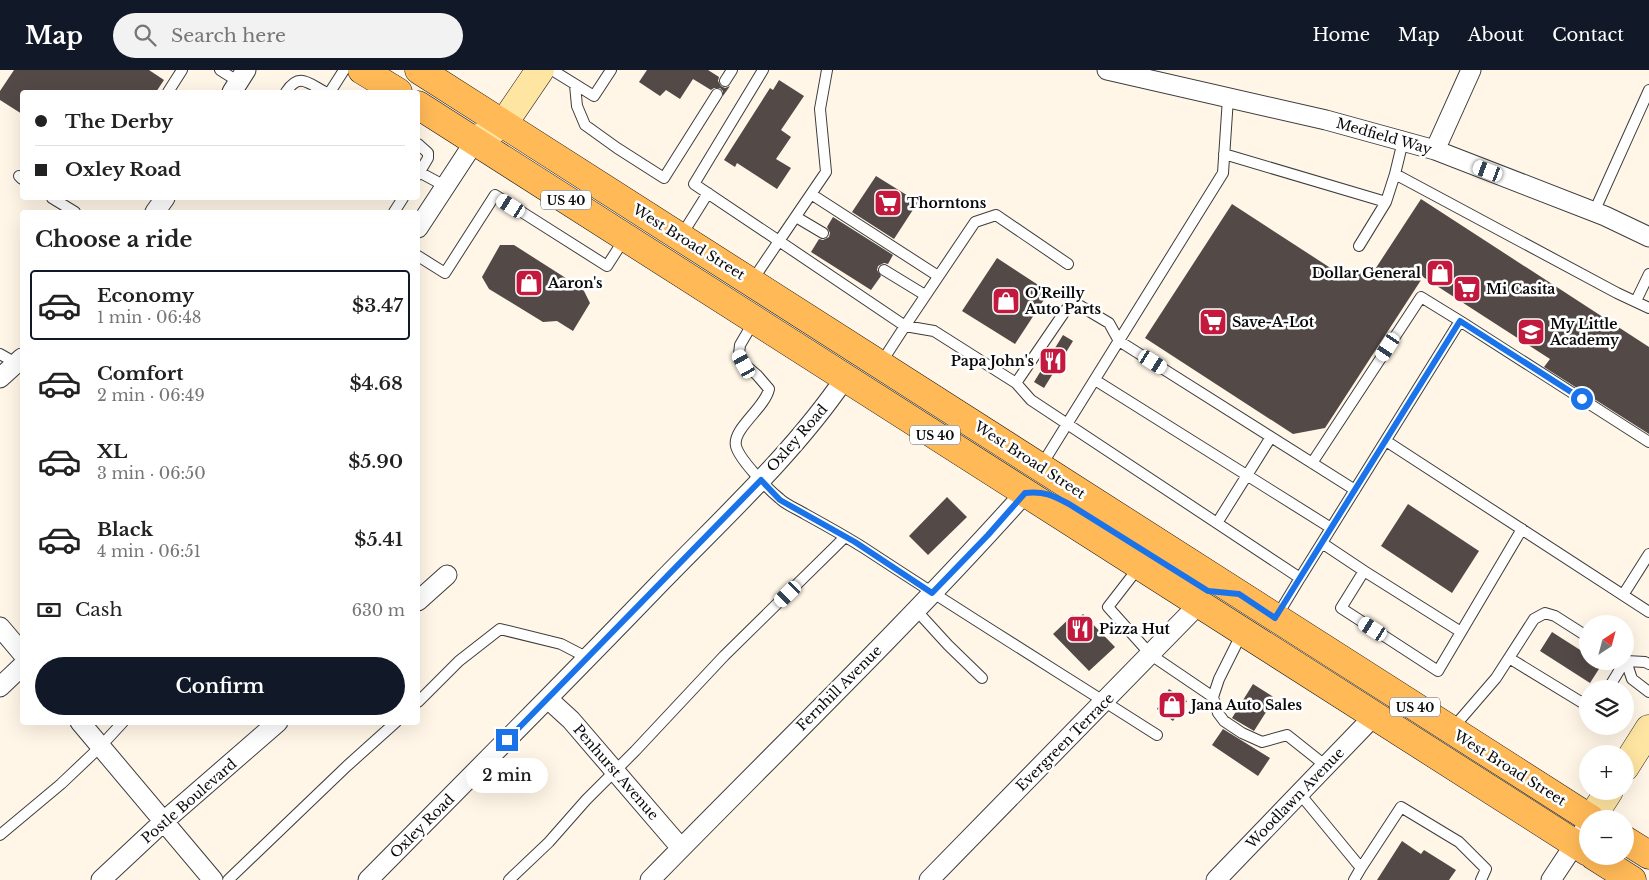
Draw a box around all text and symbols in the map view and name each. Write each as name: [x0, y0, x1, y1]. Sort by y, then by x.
search box: [113, 13, 463, 58]
text: Map: [25, 21, 83, 50]
icon: search: [131, 21, 159, 49]
text: Search here: [171, 24, 286, 47]
text: Home: [1312, 24, 1370, 46]
text: Map: [1398, 24, 1440, 46]
text: About: [1468, 24, 1524, 46]
text: Contact: [1552, 24, 1624, 46]
text: The Derby: [65, 110, 173, 133]
street label: Medfield Way: [1334, 114, 1434, 158]
text: Oxley Road: [65, 158, 181, 181]
car: [1471, 159, 1504, 183]
supermarket icon: Thorntons: [873, 188, 903, 218]
road number: US 40: [541, 190, 591, 210]
car: [494, 192, 527, 220]
place label: Thorntons: [907, 194, 987, 212]
street label: West Broad Street: [629, 200, 749, 284]
text: Choose a ride: [35, 226, 192, 253]
shop icon: Dollar General: [1425, 258, 1455, 288]
place label: Dollar General: [1312, 264, 1421, 282]
shop icon: Aaron's: [514, 268, 544, 298]
place label: Aaron's: [547, 274, 603, 292]
supermarket icon: Mi Casita: [1452, 274, 1482, 304]
place label: Mi Casita: [1486, 280, 1555, 298]
icon: car: [37, 283, 82, 328]
text: Economy: [97, 284, 194, 307]
place label: O'Reilly Auto Parts: [1024, 284, 1101, 318]
shop icon: O'Reilly Auto Parts: [991, 286, 1021, 316]
text: $3.47: [352, 294, 403, 317]
text: 1 min · 06:48: [97, 307, 201, 327]
supermarket icon: Save-A-Lot: [1198, 307, 1228, 337]
place label: Save-A-Lot: [1232, 313, 1315, 331]
place label: My Little Academy: [1549, 315, 1620, 349]
school or university icon: My Little Academy: [1516, 317, 1546, 347]
car: [1373, 330, 1402, 364]
restaurant icon: Papa John's: [1038, 346, 1068, 376]
car: [730, 347, 757, 381]
car: [1136, 348, 1169, 376]
place label: Papa John's: [951, 352, 1034, 370]
icon: car: [37, 361, 82, 406]
text: Comfort: [97, 362, 184, 385]
text: $4.68: [350, 372, 403, 395]
text: 2 min · 06:49: [97, 385, 205, 405]
route start: [1571, 388, 1593, 410]
street label: Oxley Road: [763, 400, 832, 475]
street label: West Broad Street: [970, 417, 1090, 503]
road number: US 40: [910, 426, 960, 444]
icon: car: [37, 439, 82, 484]
text: XL: [97, 440, 127, 463]
text: $5.90: [348, 450, 403, 473]
text: 3 min · 06:50: [97, 463, 206, 483]
icon: car: [37, 517, 82, 562]
text: Black: [97, 518, 153, 541]
text: $5.41: [354, 528, 403, 551]
text: 4 min · 06:51: [97, 541, 201, 561]
car: [771, 578, 804, 610]
icon: cash: [35, 596, 63, 624]
text: Cash: [75, 598, 122, 621]
text: 630 m: [352, 600, 405, 620]
restaurant icon: Pizza Hut: [1065, 614, 1095, 644]
car: [1356, 615, 1389, 643]
north arrow: [1579, 615, 1634, 670]
map controls: [1579, 615, 1634, 865]
place label: Pizza Hut: [1099, 620, 1171, 638]
street label: Fernhill Avenue: [793, 642, 885, 734]
button: Confirm: [35, 657, 405, 715]
button: layers: [1579, 680, 1634, 735]
street label: Evergreen Terrace: [1012, 689, 1118, 795]
shop icon: Jana Auto Sales: [1157, 690, 1187, 720]
place label: Jana Auto Sales: [1188, 696, 1302, 714]
road number: US 40: [1390, 698, 1440, 716]
street label: Penhurst Avenue: [570, 720, 662, 824]
street label: West Broad Street: [1450, 726, 1570, 810]
route end: [496, 729, 518, 751]
street label: Woodlawn Avenue: [1241, 744, 1348, 853]
button: +: [1579, 745, 1634, 800]
street label: Postle Boulevard: [138, 754, 241, 847]
callout: 2 min: [466, 758, 548, 792]
text: 2 min: [482, 765, 532, 785]
street label: Oxley Road: [386, 790, 458, 862]
button: −: [1579, 810, 1634, 865]

